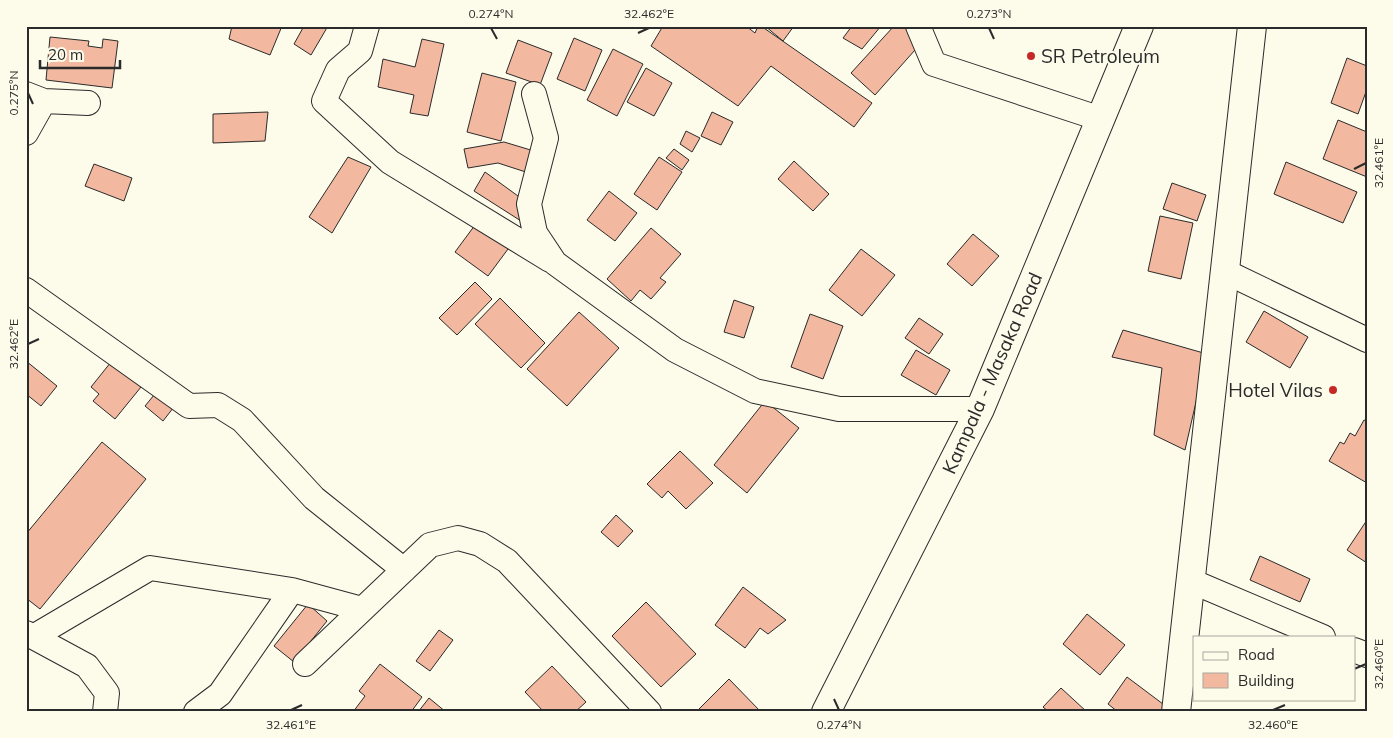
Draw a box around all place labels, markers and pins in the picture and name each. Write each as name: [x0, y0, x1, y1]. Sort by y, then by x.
place label: SR Petroleum: [1041, 44, 1160, 68]
marker: SR Petroleum: [1025, 50, 1037, 62]
place label: Hotel Vilas: [1228, 378, 1323, 402]
marker: Hotel Vilas: [1327, 384, 1339, 396]

